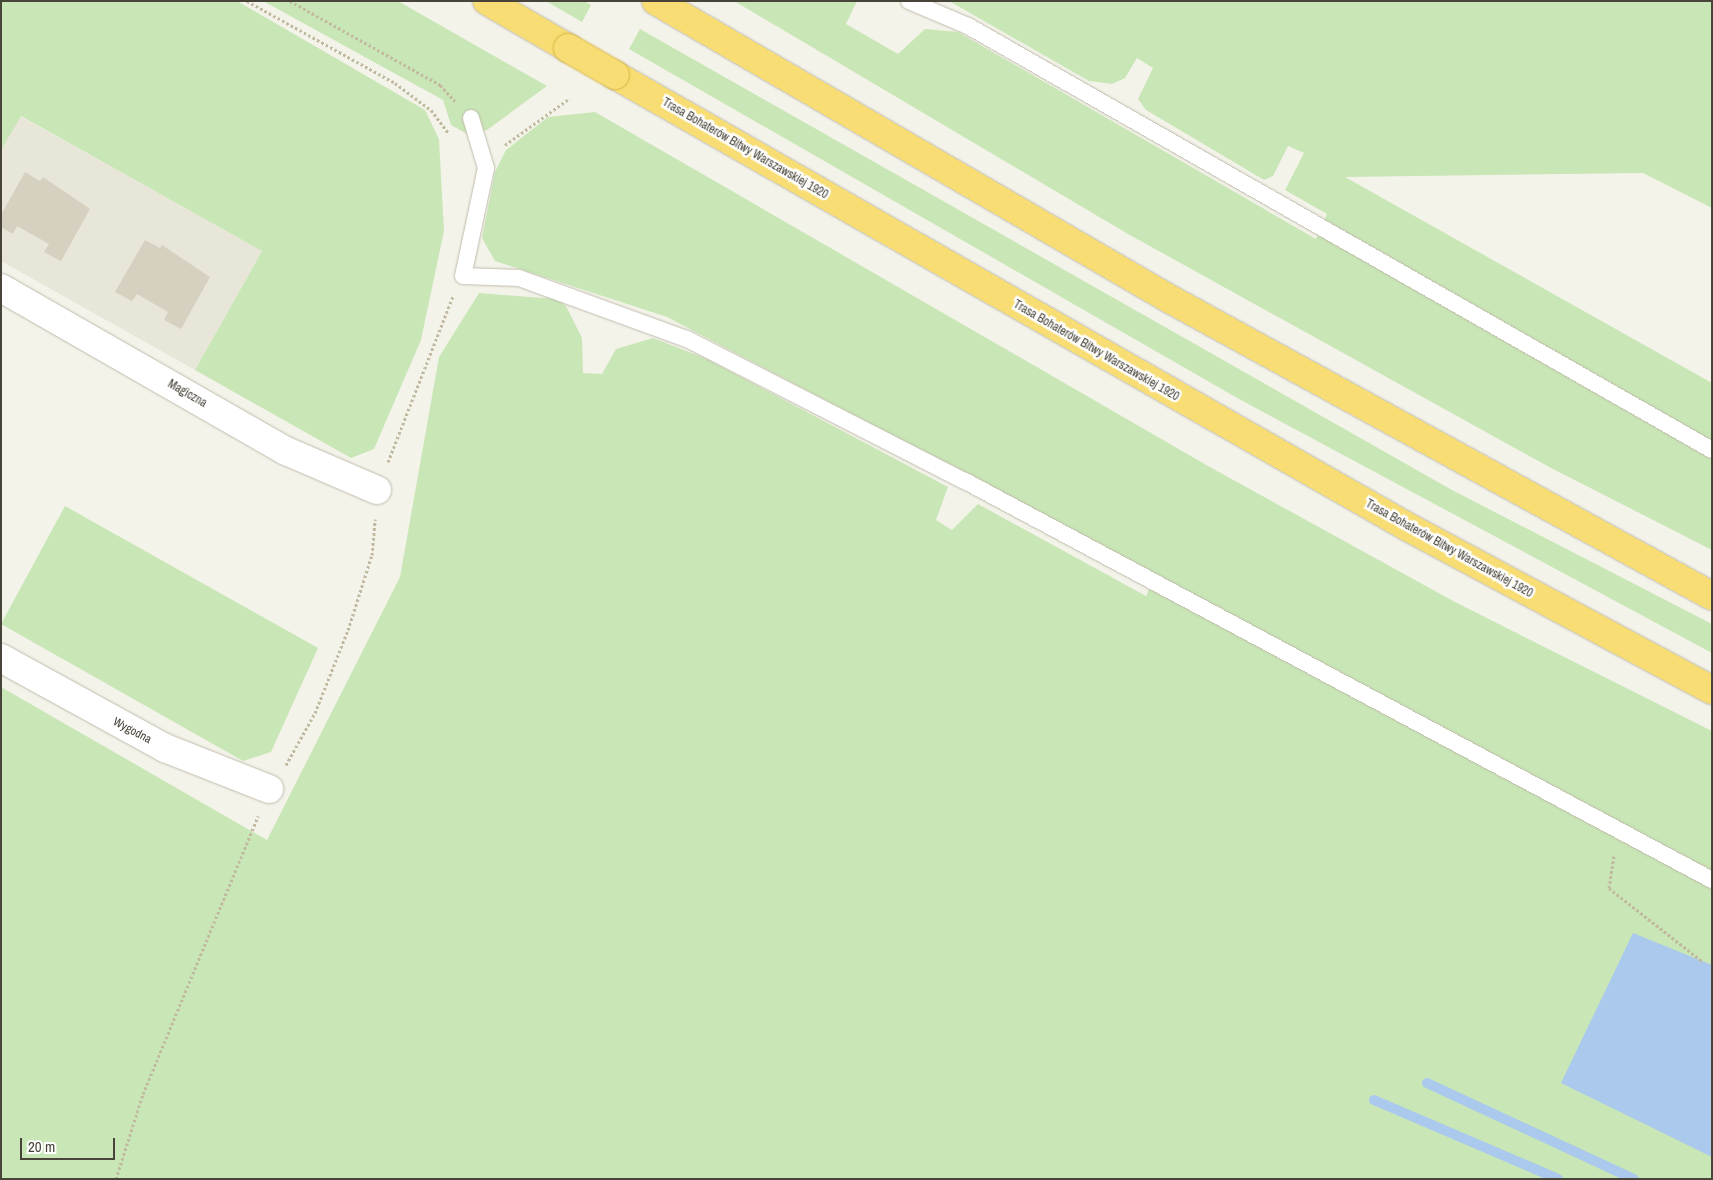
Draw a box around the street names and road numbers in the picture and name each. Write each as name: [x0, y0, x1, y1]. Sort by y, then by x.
street label: Trasa Bohaterów Bitwy Warszawskiej 1920: [660, 96, 830, 202]
street label: Trasa Bohaterów Bitwy Warszawskiej 1920: [1011, 298, 1181, 404]
street label: Magiczna: [165, 377, 209, 411]
street label: Trasa Bohaterów Bitwy Warszawskiej 1920: [1363, 497, 1535, 601]
street label: Wygodna: [110, 715, 154, 747]

